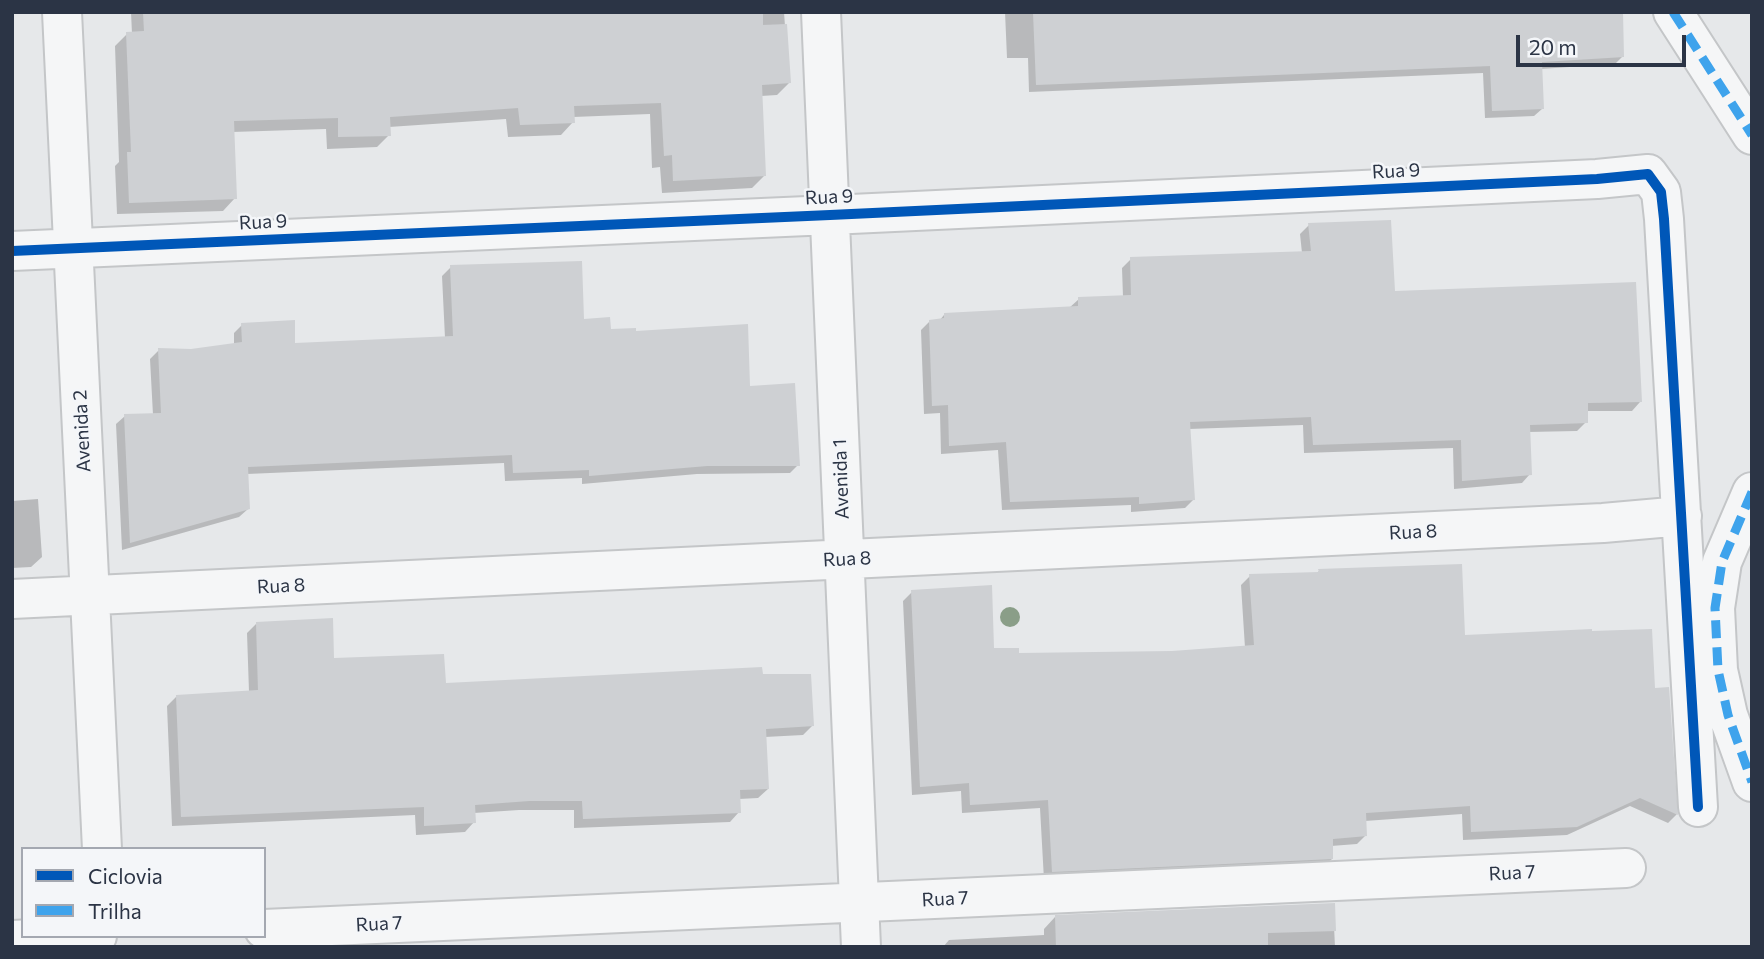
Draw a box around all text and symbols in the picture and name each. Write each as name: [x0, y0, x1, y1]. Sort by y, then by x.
scale bar: [1519, 21, 1689, 65]
text: 20 m: [1529, 34, 1577, 59]
street label: Rua 9: [1371, 158, 1421, 184]
street label: Rua 9: [804, 184, 854, 210]
street label: Rua 9: [238, 209, 288, 235]
street label: Avenida 2: [68, 389, 96, 473]
street label: Avenida 1: [828, 438, 854, 520]
street label: Rua 8: [1388, 519, 1438, 545]
street label: Rua 8: [822, 546, 872, 572]
street label: Rua 8: [256, 573, 306, 599]
legend: [21, 847, 266, 938]
street label: Rua 7: [1488, 860, 1536, 886]
text: Ciclovia: [88, 863, 163, 888]
street label: Rua 7: [921, 886, 969, 912]
text: Trilha: [88, 898, 142, 923]
street label: Rua 7: [355, 911, 403, 937]

